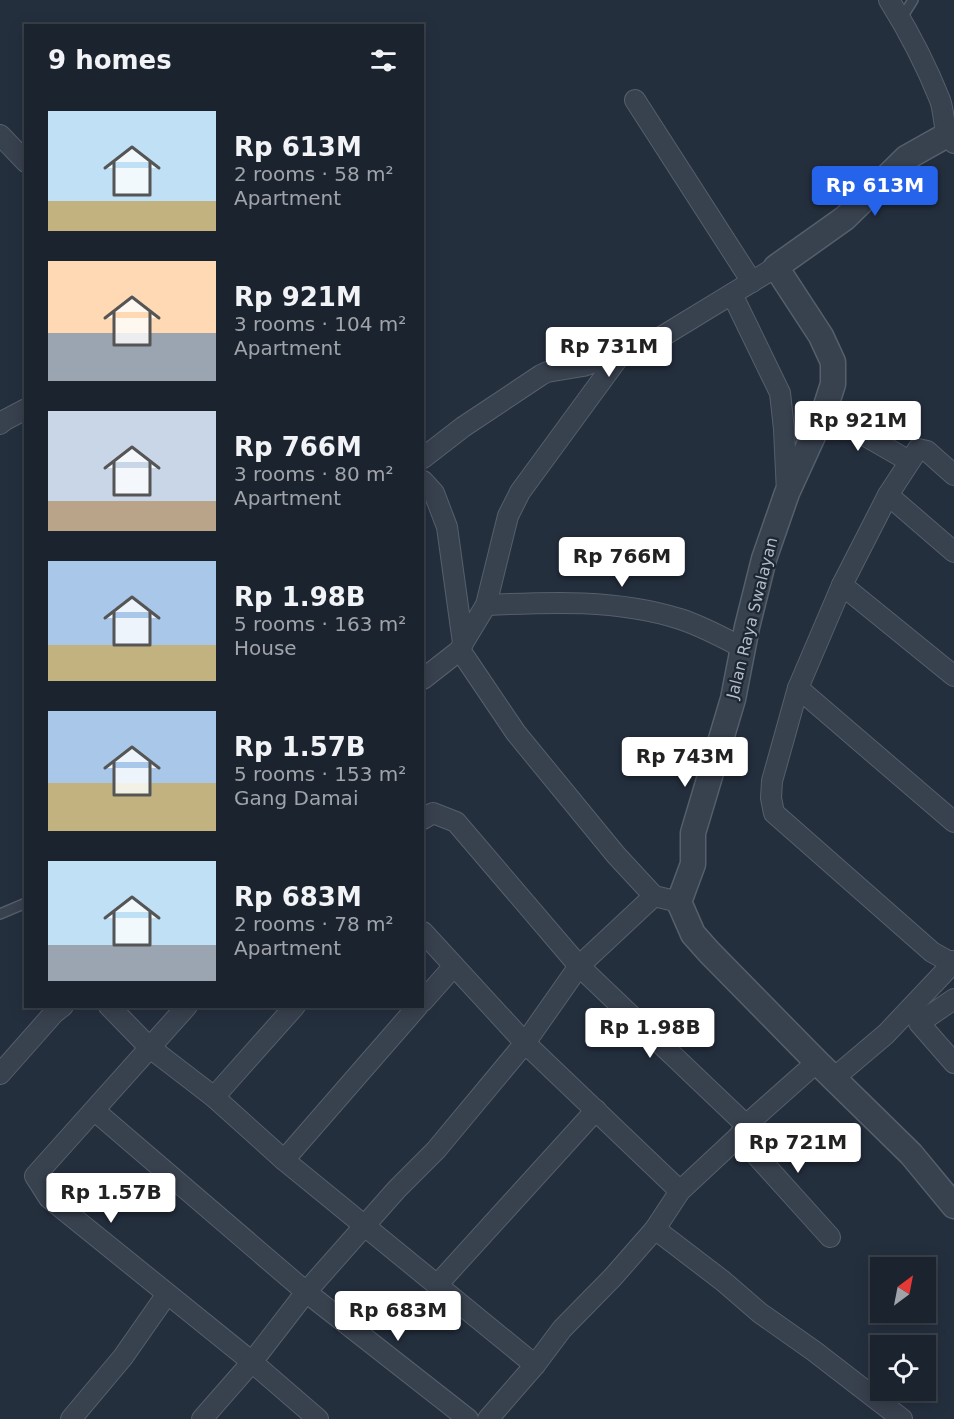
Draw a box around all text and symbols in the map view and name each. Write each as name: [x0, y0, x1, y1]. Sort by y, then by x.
icon: filters: [367, 44, 400, 77]
text: 9 homes: [48, 45, 172, 75]
text: Rp 613M: [234, 132, 362, 162]
icon: home: [96, 135, 168, 207]
text: 2 rooms · 58 m²: [234, 162, 394, 186]
pin: Rp 613M: [820, 166, 930, 217]
text: Rp 613M: [826, 173, 924, 197]
text: Apartment: [234, 186, 341, 210]
text: Rp 921M: [234, 282, 362, 312]
icon: home: [96, 285, 168, 357]
text: 3 rooms · 104 m²: [234, 312, 406, 336]
pin: Rp 731M: [554, 327, 664, 378]
text: Rp 731M: [560, 334, 658, 358]
text: Apartment: [234, 336, 341, 360]
pin: Rp 921M: [803, 401, 913, 452]
text: Rp 921M: [809, 408, 907, 432]
text: Rp 766M: [234, 432, 362, 462]
icon: home: [96, 435, 168, 507]
text: 3 rooms · 80 m²: [234, 462, 394, 486]
text: Apartment: [234, 486, 341, 510]
street label: Jalan Raya Swalayan: [723, 535, 781, 702]
pin: Rp 766M: [567, 537, 677, 588]
text: Rp 766M: [573, 544, 671, 568]
text: Rp 1.98B: [234, 582, 366, 612]
icon: home: [96, 585, 168, 657]
text: 5 rooms · 163 m²: [234, 612, 406, 636]
text: House: [234, 636, 297, 660]
text: Rp 1.57B: [234, 732, 366, 762]
icon: home: [96, 735, 168, 807]
pin: Rp 743M: [630, 737, 740, 788]
text: Rp 743M: [636, 744, 734, 768]
text: 5 rooms · 153 m²: [234, 762, 406, 786]
text: Gang Damai: [234, 786, 358, 810]
text: Rp 683M: [234, 882, 362, 912]
icon: home: [96, 885, 168, 957]
text: 2 rooms · 78 m²: [234, 912, 394, 936]
text: Apartment: [234, 936, 341, 960]
pin: Rp 1.98B: [588, 1008, 712, 1059]
text: Rp 1.98B: [599, 1015, 701, 1039]
pin: Rp 721M: [743, 1123, 853, 1174]
text: Rp 721M: [749, 1130, 847, 1154]
pin: Rp 1.57B: [49, 1173, 173, 1224]
text: Rp 1.57B: [60, 1180, 162, 1204]
north arrow: [870, 1257, 936, 1323]
map controls: [870, 1257, 936, 1401]
pin: Rp 683M: [343, 1291, 453, 1342]
text: Rp 683M: [349, 1298, 447, 1322]
button: locate: [870, 1335, 936, 1401]

